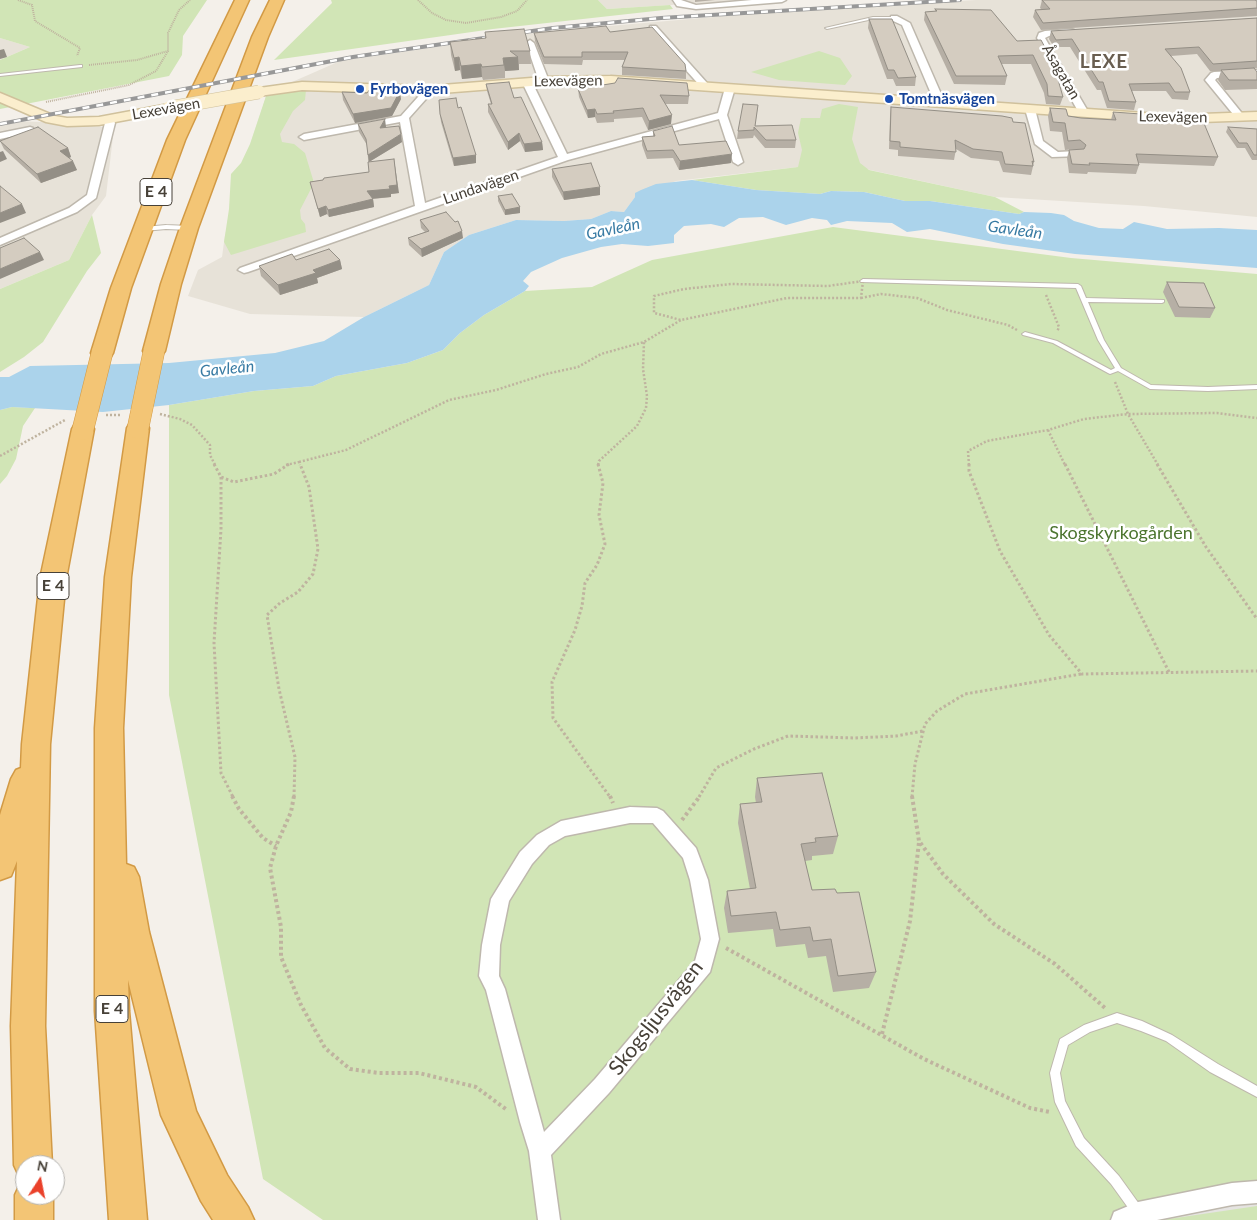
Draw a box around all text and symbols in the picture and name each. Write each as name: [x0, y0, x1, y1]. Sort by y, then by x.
street label: Åsagatan: [1038, 41, 1084, 103]
district label: LEXE: [1079, 51, 1129, 73]
street label: Lexevägen: [533, 71, 603, 91]
place label: Fyrbovägen: [370, 80, 448, 98]
marker: Fyrbovägen: [354, 83, 366, 95]
place label: Tomtnäsvägen: [899, 90, 995, 108]
marker: Tomtnäsvägen: [883, 93, 895, 105]
street label: Lexevägen: [131, 94, 201, 124]
street label: Lexevägen: [1138, 107, 1208, 127]
street label: Lundavägen: [441, 166, 521, 208]
road number: E 4: [140, 178, 172, 206]
water label: Gavleån: [584, 214, 642, 244]
water label: Gavleån: [987, 217, 1043, 243]
water label: Gavleån: [199, 357, 255, 381]
park label: Skogskyrkogården: [1049, 522, 1193, 544]
road number: E 4: [37, 572, 69, 600]
street label: Skogsljusvägen: [603, 956, 709, 1080]
road number: E 4: [96, 996, 128, 1022]
north arrow: [15, 1155, 65, 1205]
text: N: [36, 1156, 50, 1175]

